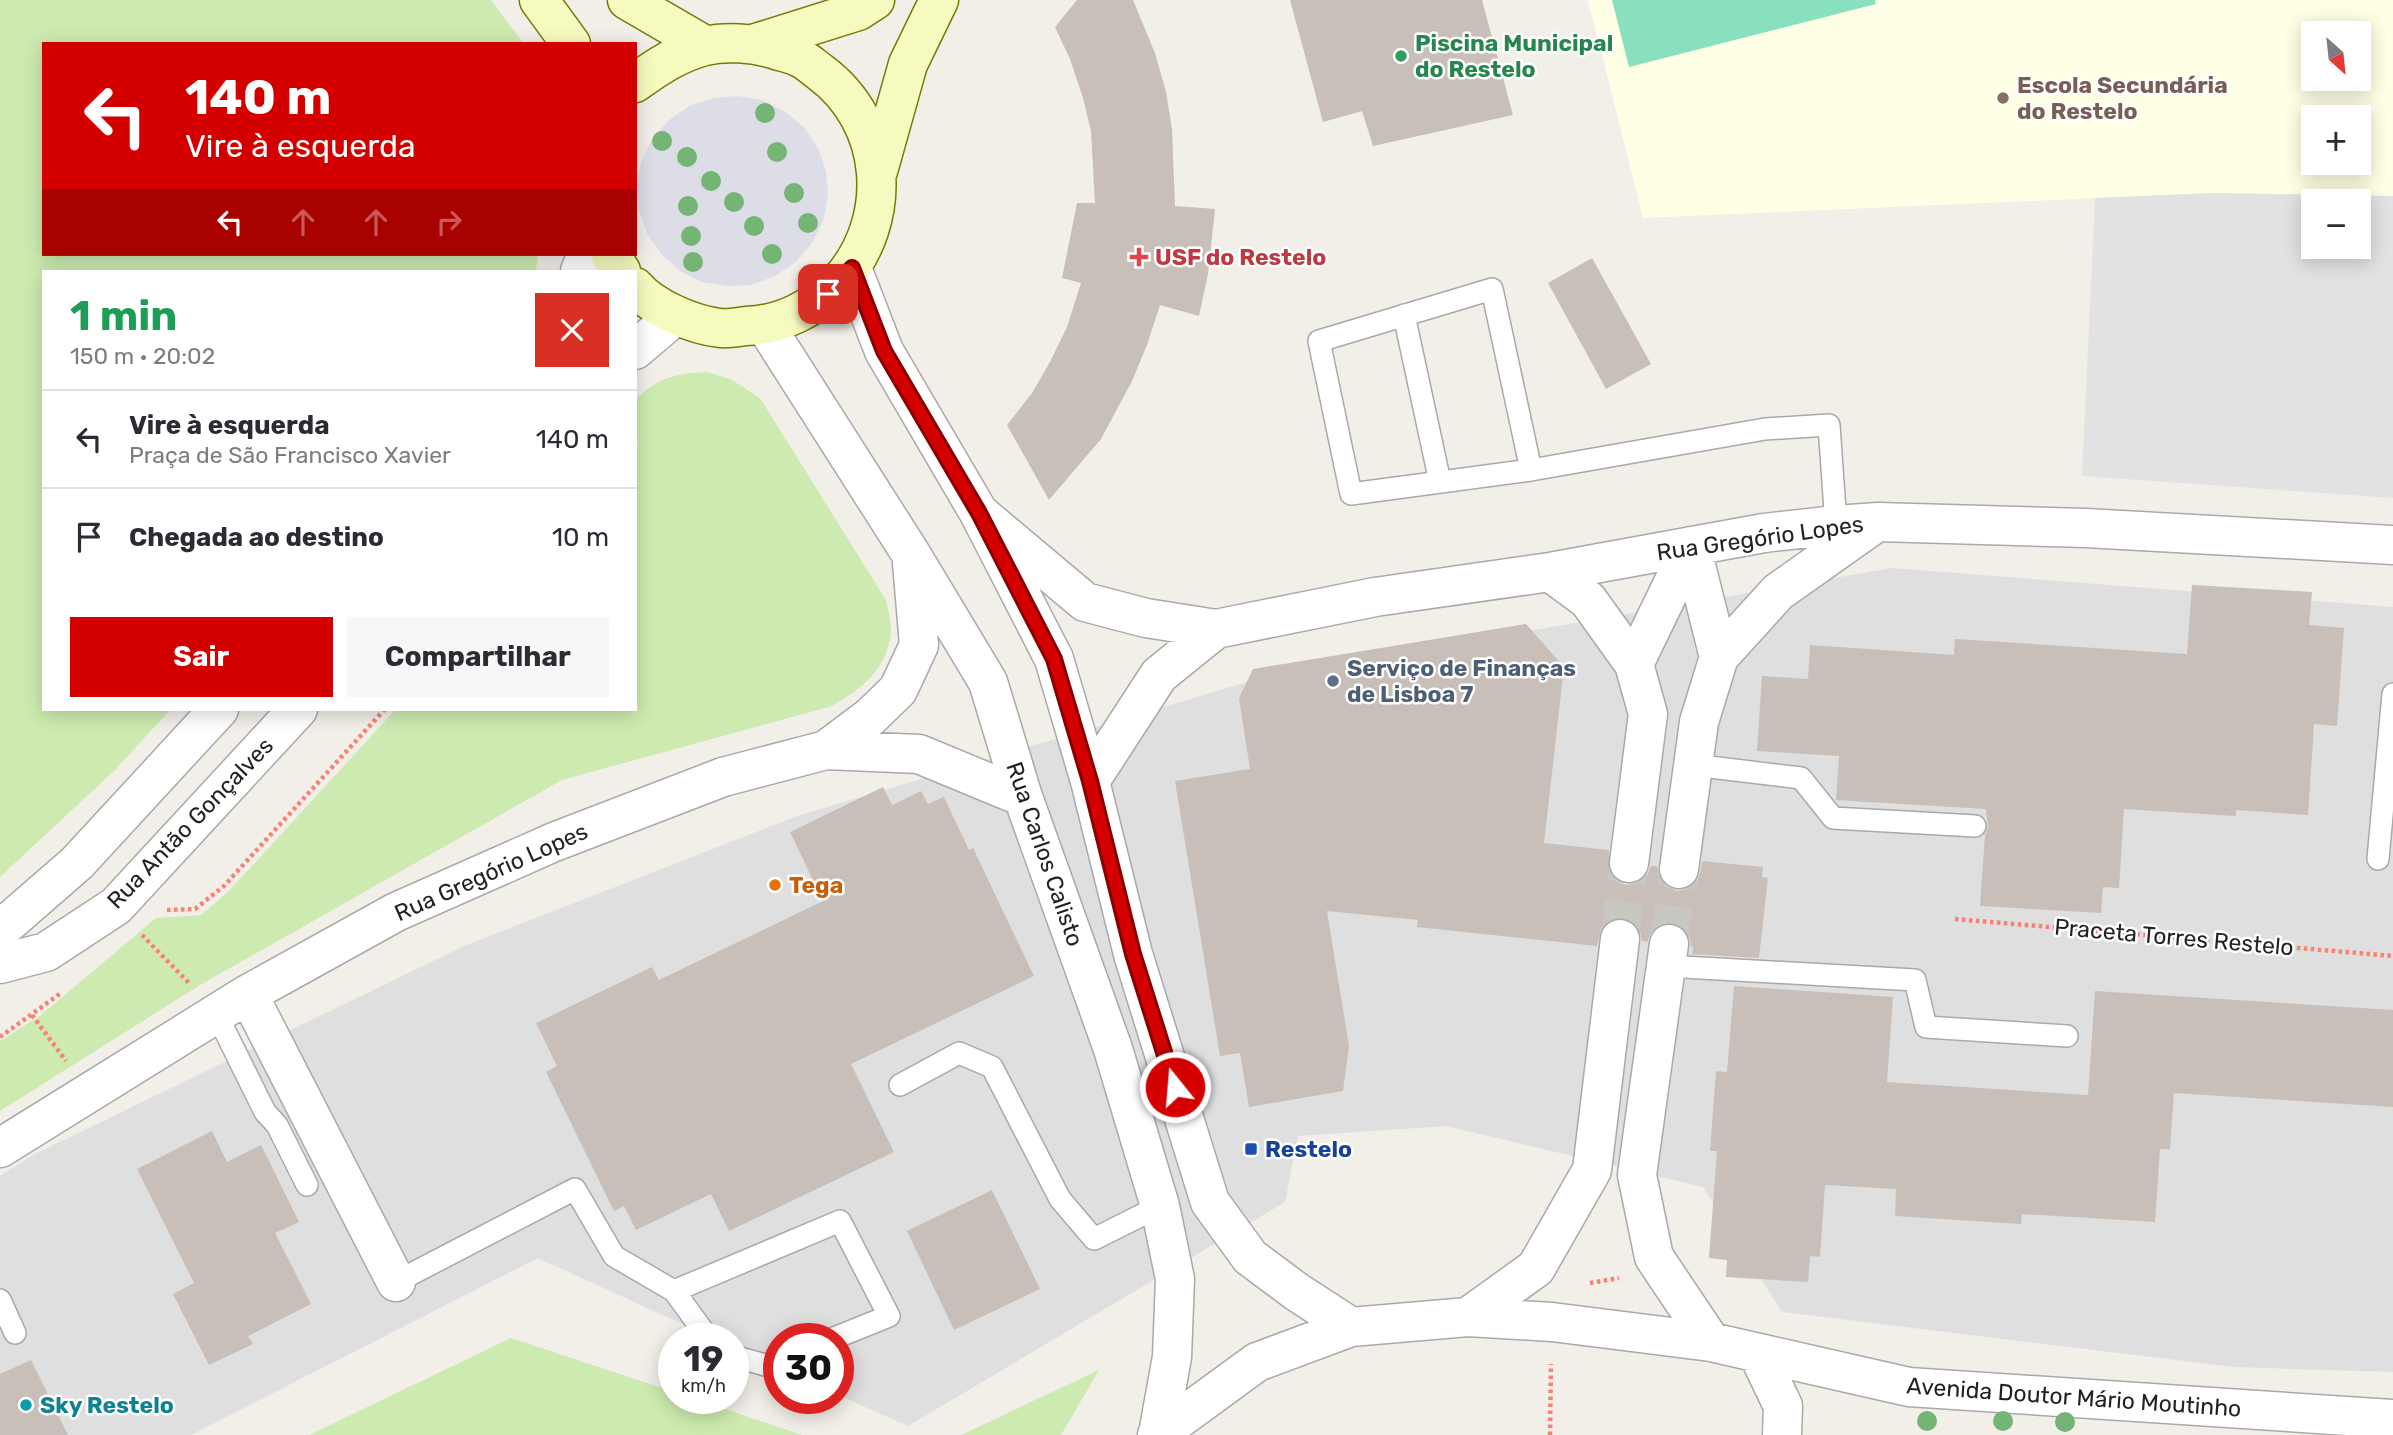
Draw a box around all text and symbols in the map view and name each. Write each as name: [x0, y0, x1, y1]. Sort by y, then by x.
north arrow: [2301, 21, 2371, 91]
map controls: [2301, 21, 2371, 259]
place label: Piscina Municipal do Restelo: [1415, 29, 1613, 83]
marker: Piscina Municipal do Restelo: [1393, 48, 1409, 64]
text: 140 m: [185, 68, 331, 126]
icon: left: [70, 70, 161, 161]
place label: Escola Secundária do Restelo: [2017, 71, 2228, 125]
marker: Escola Secundária do Restelo: [1995, 90, 2011, 106]
button: +: [2301, 105, 2371, 175]
text: Vire à esquerda: [185, 127, 416, 165]
button: −: [2301, 189, 2371, 259]
icon: left: [211, 203, 249, 241]
icon: ahead: [284, 203, 322, 241]
icon: ahead: [357, 203, 395, 241]
icon: right: [430, 203, 468, 241]
place label: USF do Restelo: [1155, 243, 1326, 271]
marker: USF do Restelo: [1129, 247, 1149, 267]
pin: [798, 264, 858, 324]
icon: arrive: [809, 275, 847, 313]
text: 1 min: [70, 291, 177, 341]
button: close: [535, 293, 609, 367]
text: 150 m · 20:02: [70, 342, 215, 370]
text: Vire à esquerda: [129, 410, 330, 441]
icon: left: [70, 420, 108, 458]
text: 140 m: [536, 424, 609, 455]
text: Praça de São Francisco Xavier: [129, 441, 451, 469]
street label: Rua Gregório Lopes: [1655, 510, 1865, 566]
icon: arrive: [70, 518, 108, 556]
text: Chegada ao destino: [129, 522, 384, 553]
text: 10 m: [552, 522, 609, 553]
button: Sair: [70, 617, 333, 697]
button: Compartilhar: [347, 617, 609, 697]
place label: Serviço de Finanças de Lisboa 7: [1347, 654, 1576, 708]
marker: Serviço de Finanças de Lisboa 7: [1325, 673, 1341, 689]
street label: Rua Antão Gonçalves: [101, 732, 279, 914]
street label: Rua Carlos Calisto: [1000, 758, 1090, 950]
street label: Rua Gregório Lopes: [390, 817, 592, 927]
place label: Tega: [789, 871, 843, 899]
marker: Tega: [767, 877, 783, 893]
street label: Praceta Torres Restelo: [2053, 913, 2295, 961]
position arrow: [1138, 1050, 1212, 1124]
place label: Restelo: [1265, 1135, 1352, 1163]
marker: Restelo: [1243, 1141, 1259, 1157]
speed limit sign: 30: [763, 1323, 854, 1414]
text: 19: [684, 1338, 723, 1380]
street label: Avenida Doutor Mário Moutinho: [1906, 1371, 2242, 1423]
text: km/h: [681, 1375, 726, 1397]
place label: Sky Restelo: [40, 1391, 174, 1419]
marker: Sky Restelo: [18, 1397, 34, 1413]

